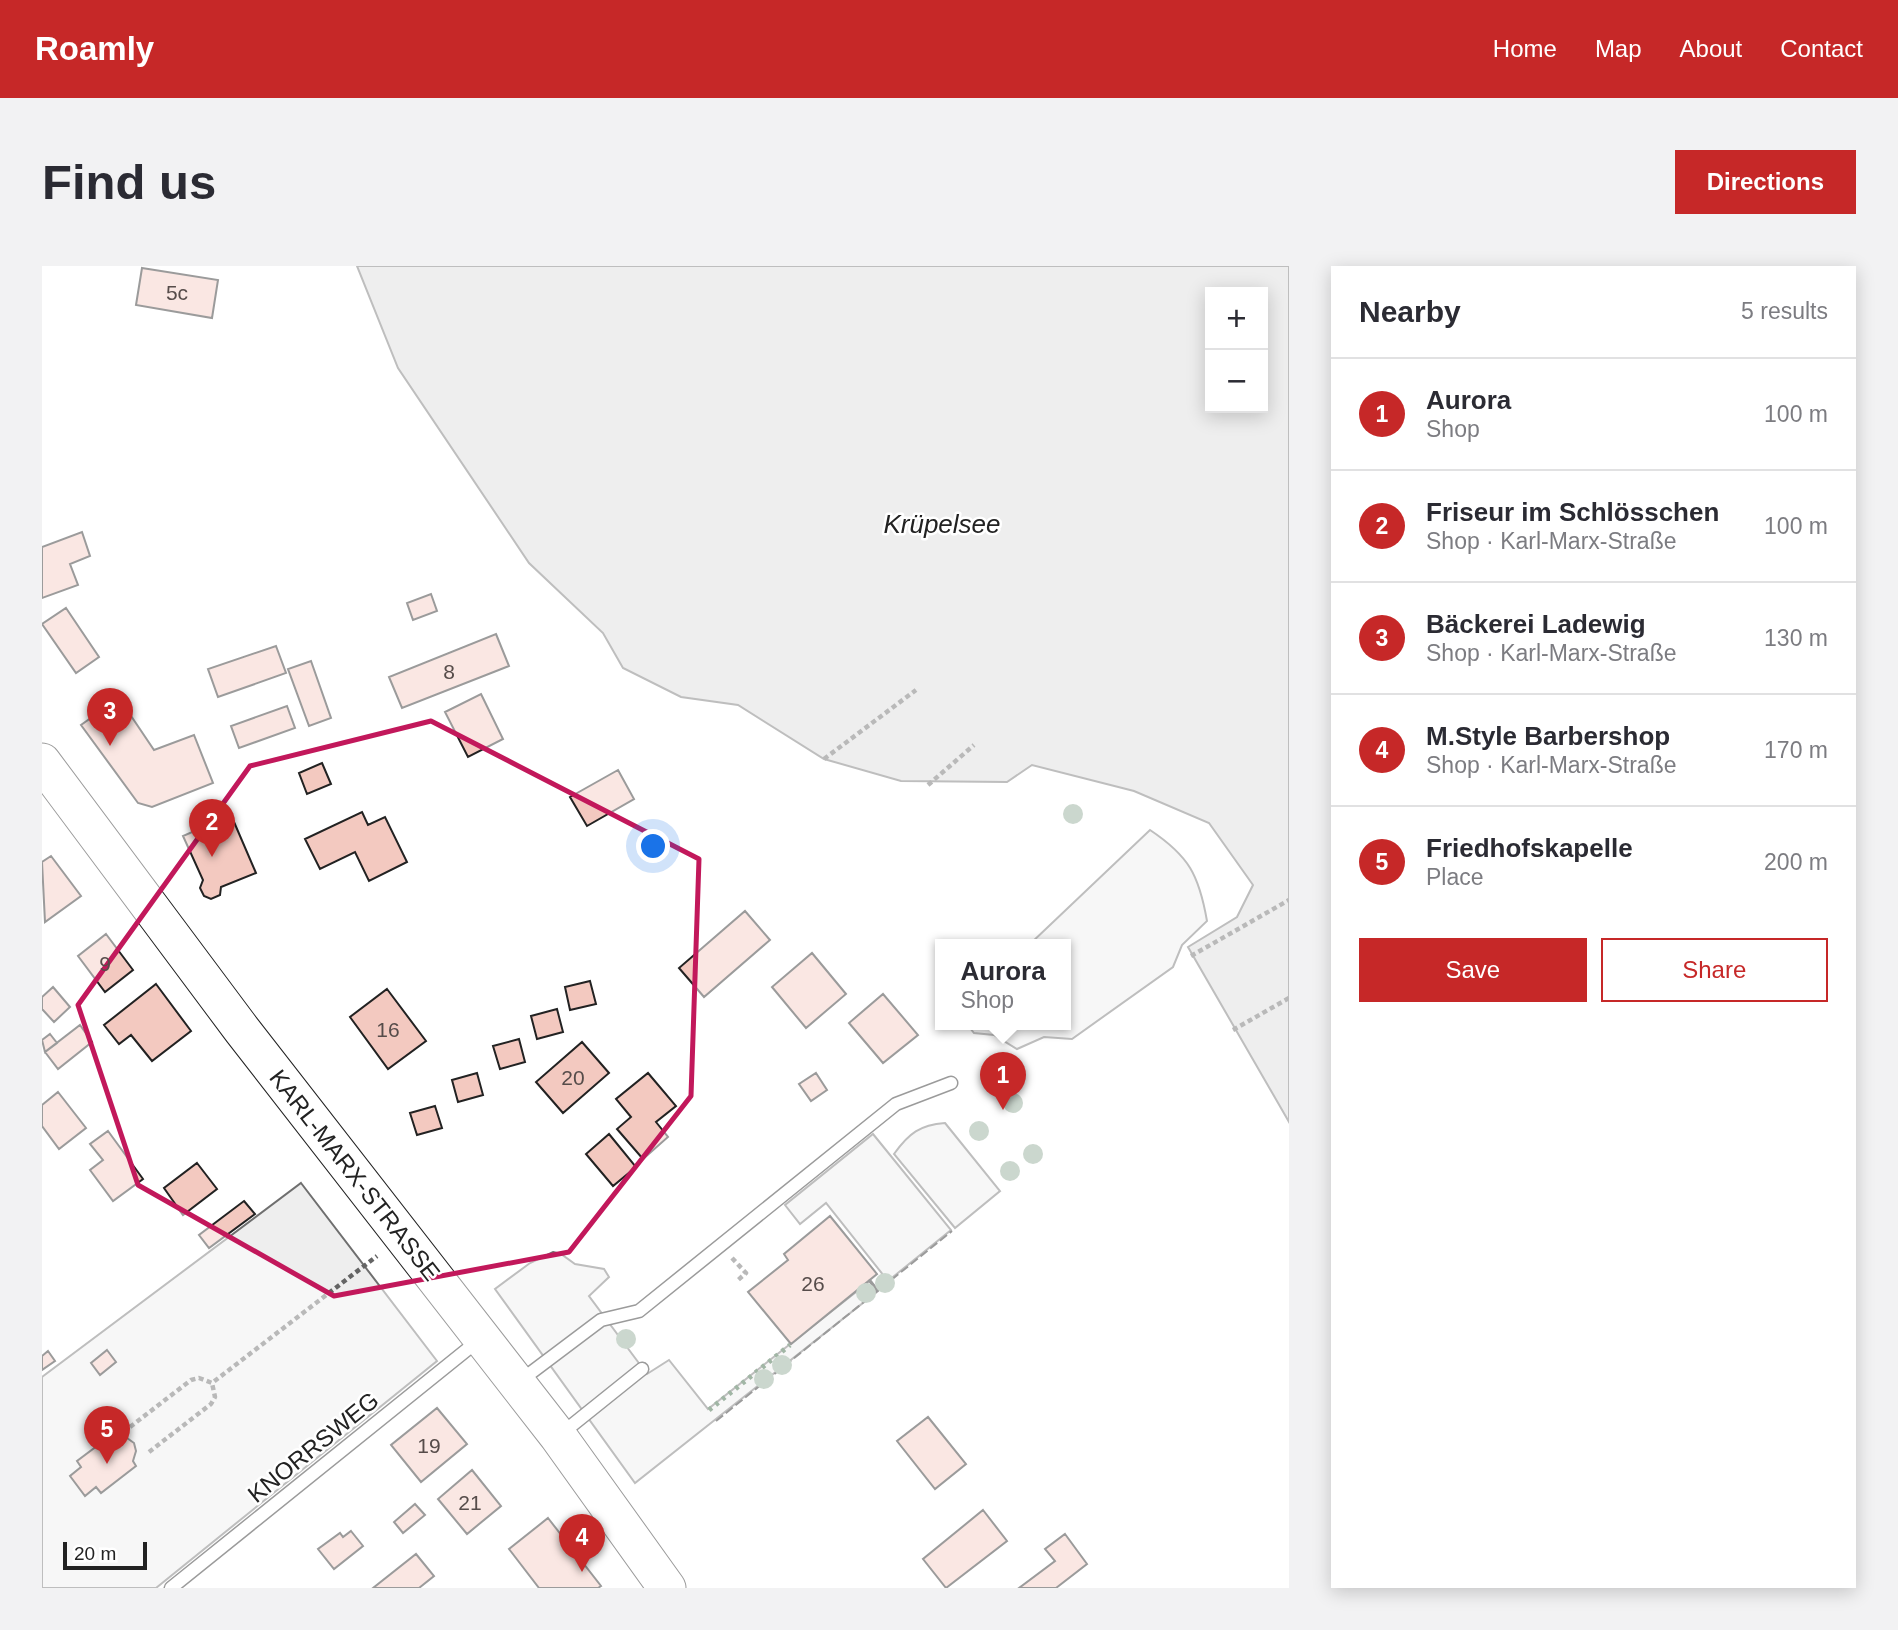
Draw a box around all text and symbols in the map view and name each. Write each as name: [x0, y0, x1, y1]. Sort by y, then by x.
text: Roamly: [35, 30, 154, 67]
text: Home: [1493, 35, 1557, 62]
text: Map: [1595, 35, 1642, 62]
text: About: [1680, 35, 1742, 62]
text: Contact: [1780, 35, 1863, 62]
button: Directions: [1675, 150, 1856, 214]
text: Find us: [42, 155, 216, 209]
house number: 5c: [166, 281, 188, 304]
map controls: [1205, 287, 1268, 413]
button: +: [1205, 287, 1268, 350]
text: Nearby: [1359, 295, 1461, 328]
text: 5 results: [1741, 298, 1828, 324]
button: −: [1205, 350, 1268, 413]
text: Aurora: [1426, 385, 1511, 415]
text: 1: [1376, 401, 1388, 427]
text: 100 m: [1764, 401, 1828, 427]
text: Shop: [1426, 416, 1480, 442]
text: Friseur im Schlösschen: [1426, 497, 1719, 527]
water label: Krüpelsee: [883, 509, 1001, 539]
text: 2: [1376, 513, 1388, 539]
text: 100 m: [1764, 513, 1828, 539]
text: Shop · Karl-Marx-Straße: [1426, 528, 1677, 554]
text: Bäckerei Ladewig: [1426, 609, 1646, 639]
text: 3: [1376, 625, 1388, 651]
text: 130 m: [1764, 625, 1828, 651]
text: Shop · Karl-Marx-Straße: [1426, 640, 1677, 666]
house number: 8: [443, 660, 455, 683]
pin: 3: [87, 688, 133, 746]
text: M.Style Barbershop: [1426, 721, 1670, 751]
text: 4: [1376, 737, 1388, 763]
text: 170 m: [1764, 737, 1828, 763]
text: Shop · Karl-Marx-Straße: [1426, 752, 1677, 778]
pin: 2: [189, 799, 235, 857]
your location: [636, 829, 670, 863]
text: Friedhofskapelle: [1426, 833, 1633, 863]
text: 5: [1376, 849, 1388, 875]
text: 200 m: [1764, 849, 1828, 875]
text: Place: [1426, 864, 1484, 890]
button: Save: [1359, 938, 1587, 1002]
button: Share: [1601, 938, 1828, 1002]
popup: [935, 939, 1071, 1030]
house number: 9: [99, 952, 111, 975]
text: Aurora: [960, 956, 1046, 986]
text: Shop: [960, 987, 1014, 1013]
house number: 16: [376, 1018, 400, 1041]
pin: 1: [980, 1052, 1026, 1110]
street label: KARL-MARX-STRASSE: [264, 1064, 446, 1286]
house number: 20: [561, 1066, 585, 1089]
house number: 26: [801, 1272, 825, 1295]
street label: KNORRSWEG: [242, 1386, 384, 1508]
pin: 5: [84, 1406, 130, 1464]
house number: 19: [417, 1434, 441, 1457]
house number: 21: [458, 1491, 482, 1514]
pin: 4: [559, 1514, 605, 1572]
scale bar: [63, 1539, 147, 1571]
text: 20 m: [74, 1543, 116, 1564]

